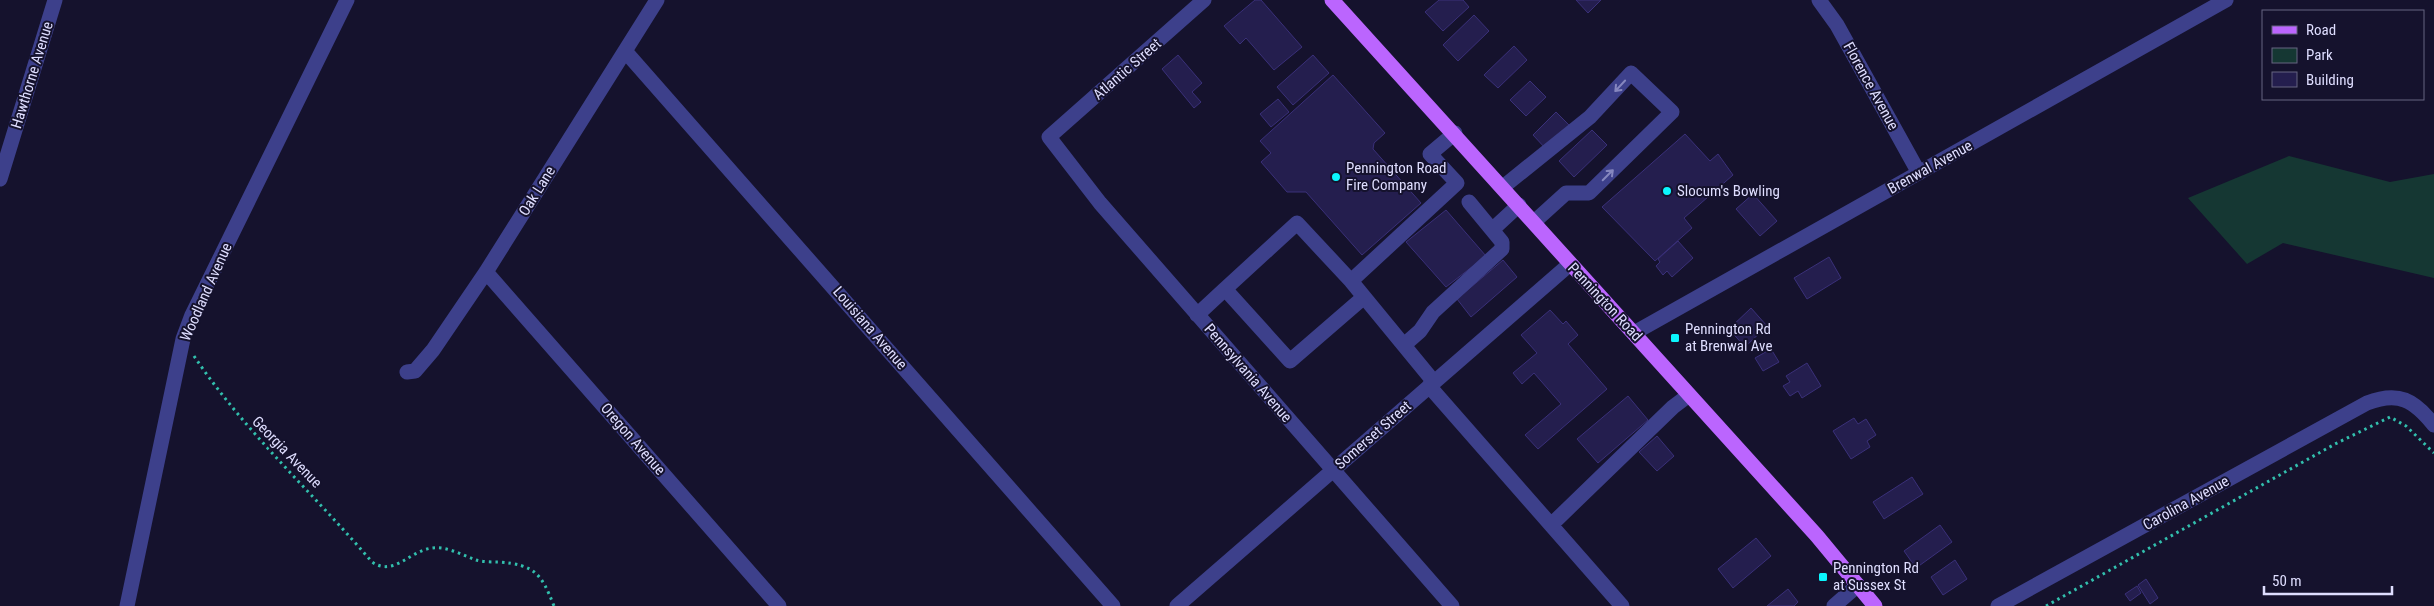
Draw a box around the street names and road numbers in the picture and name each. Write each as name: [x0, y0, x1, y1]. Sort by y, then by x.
street label: Hawthorne Avenue: [7, 19, 57, 131]
street label: Atlantic Street: [1089, 35, 1165, 103]
street label: Florence Avenue: [1839, 39, 1903, 133]
street label: Brenwal Avenue: [1885, 136, 1975, 198]
street label: Oak Lane: [515, 163, 559, 219]
street label: Woodland Avenue: [176, 240, 236, 344]
street label: Pennington Road: [1564, 259, 1646, 345]
street label: Louisiana Avenue: [829, 283, 911, 373]
street label: Pennsylvania Avenue: [1200, 320, 1296, 426]
street label: Somerset Street: [1331, 397, 1415, 473]
street label: Oregon Avenue: [597, 399, 669, 479]
street label: Georgia Avenue: [248, 412, 326, 492]
street label: Carolina Avenue: [2140, 472, 2232, 534]

